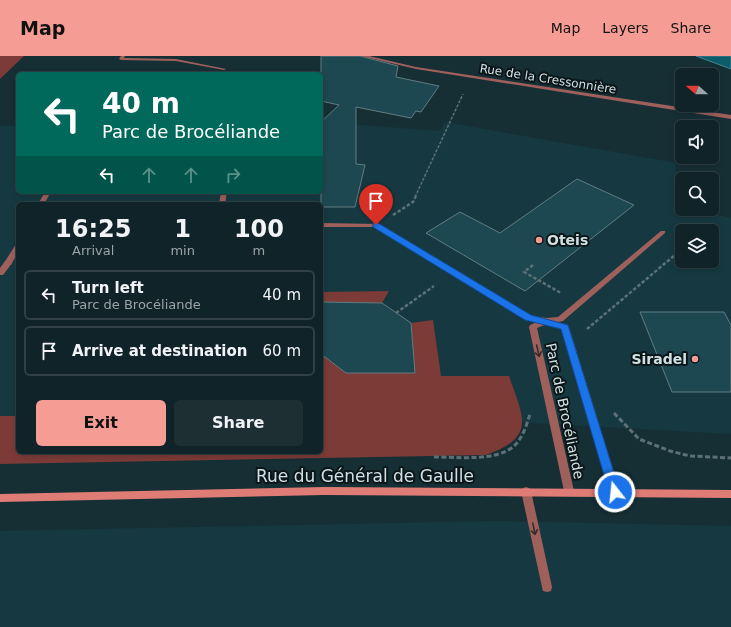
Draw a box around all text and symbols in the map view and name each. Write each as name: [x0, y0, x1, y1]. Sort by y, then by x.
text: Map: [20, 17, 65, 39]
text: Map: [551, 20, 580, 36]
text: Layers: [602, 20, 649, 36]
text: Share: [671, 20, 711, 36]
street label: Rue de la Cressonnière: [479, 61, 617, 97]
north arrow: [675, 68, 719, 112]
map controls: [675, 68, 719, 268]
text: 40 m: [102, 87, 180, 120]
icon: left: [36, 88, 88, 140]
button: sound: [675, 120, 719, 164]
text: Parc de Brocéliande: [102, 121, 280, 142]
icon: left: [96, 164, 118, 186]
icon: ahead: [138, 164, 160, 186]
icon: ahead: [180, 164, 202, 186]
icon: right: [222, 164, 244, 186]
button: search: [675, 172, 719, 216]
pin: [359, 184, 393, 225]
icon: arrive: [365, 190, 387, 212]
text: 16:25: [55, 215, 131, 243]
text: 1: [174, 215, 191, 243]
text: 100: [234, 215, 284, 243]
button: layers: [675, 224, 719, 268]
place label: Oteis: [547, 232, 588, 248]
marker: Oteis: [534, 235, 544, 245]
text: Arrival: [72, 243, 114, 258]
text: min: [170, 243, 195, 258]
text: m: [253, 243, 265, 258]
text: Turn left: [72, 279, 144, 297]
icon: left: [38, 284, 60, 306]
text: 40 m: [263, 286, 301, 304]
text: Parc de Brocéliande: [72, 297, 201, 312]
icon: arrive: [38, 340, 60, 362]
text: Arrive at destination: [72, 342, 247, 360]
text: 60 m: [263, 342, 301, 360]
street label: Parc de Brocéliande: [543, 342, 587, 480]
one-way arrow: [535, 344, 543, 357]
place label: Siradel: [631, 351, 687, 367]
marker: Siradel: [690, 354, 700, 364]
button: Exit: [36, 400, 166, 446]
button: Share: [174, 400, 303, 446]
street label: Rue du Général de Gaulle: [256, 466, 474, 486]
position arrow: [594, 471, 636, 513]
one-way arrow: [531, 523, 539, 536]

